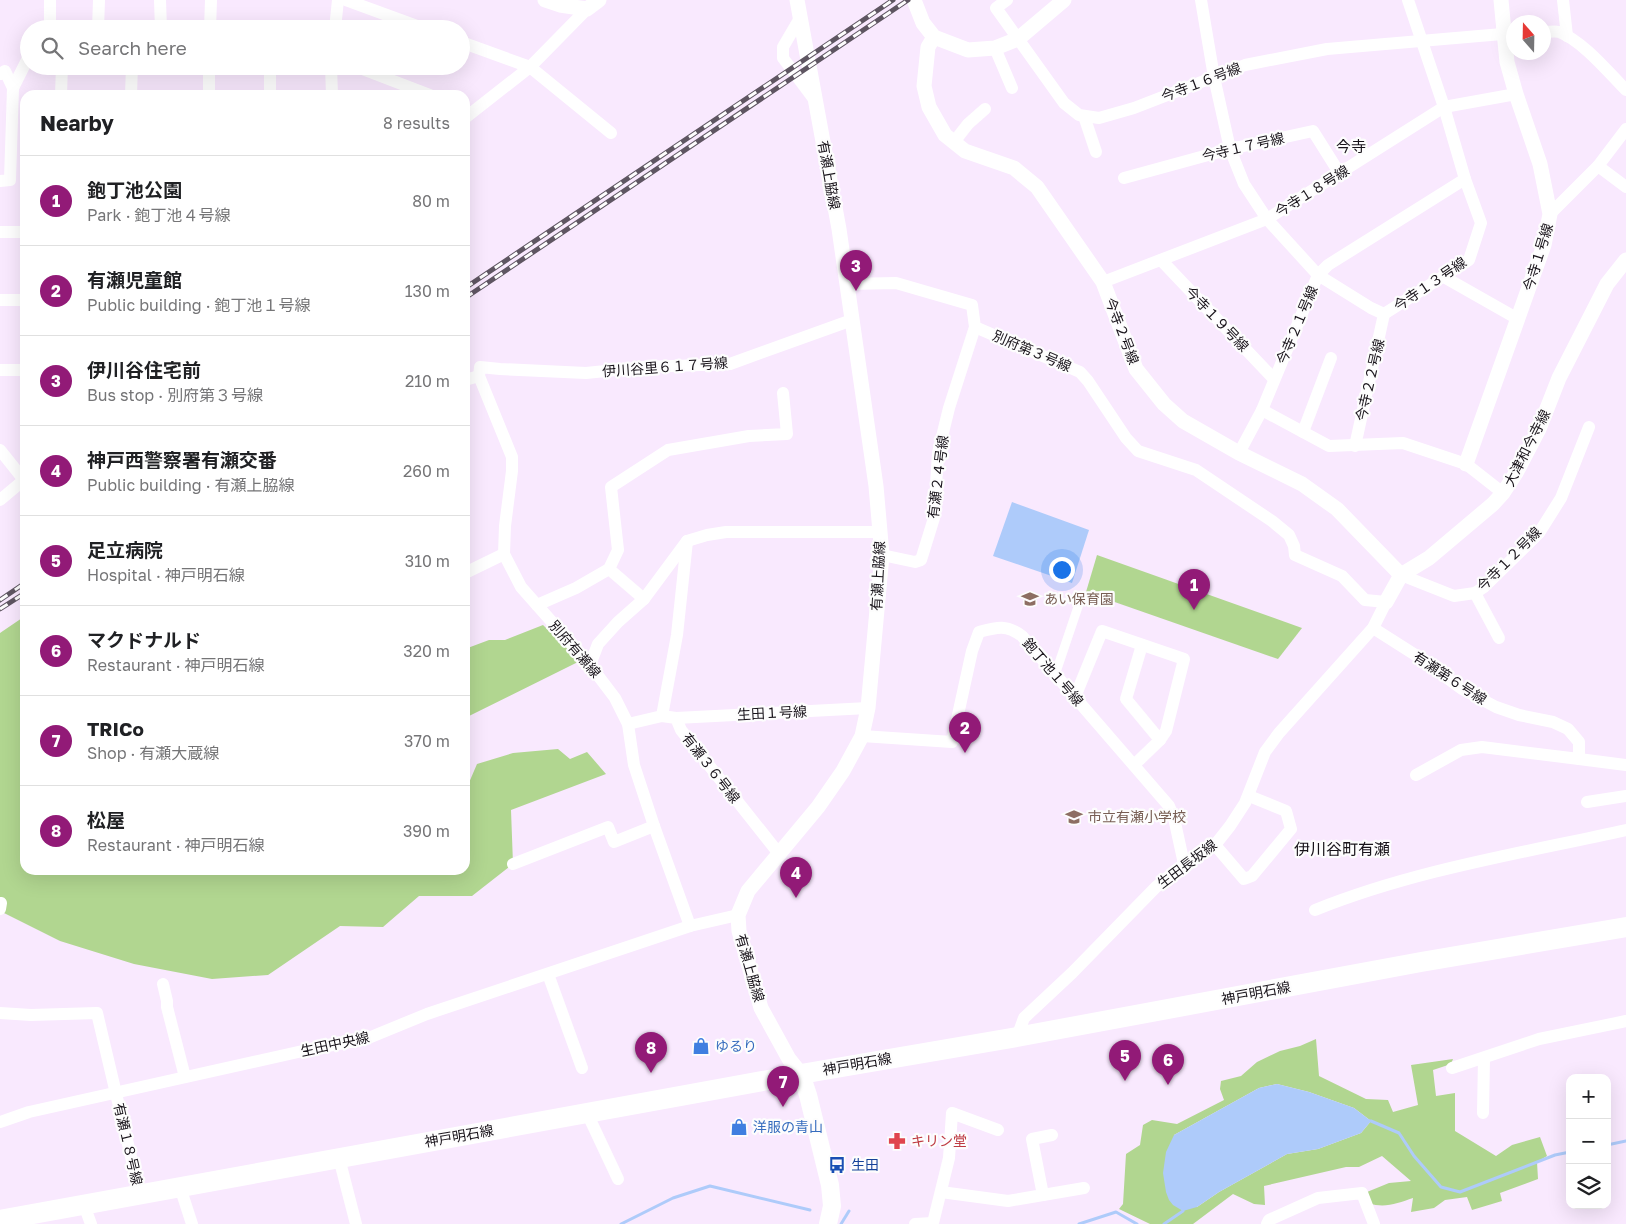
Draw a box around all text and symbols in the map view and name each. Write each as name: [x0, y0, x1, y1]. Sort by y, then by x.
north arrow: [1506, 15, 1551, 60]
search box: [20, 20, 470, 75]
icon: search: [38, 34, 66, 62]
text: Search here: [78, 36, 187, 59]
street label: 今寺１６号線: [1159, 59, 1243, 105]
text: Nearby: [40, 110, 114, 136]
text: 8 results: [383, 113, 450, 133]
street label: 今寺１７号線: [1200, 129, 1286, 164]
district label: 今寺: [1336, 137, 1366, 155]
street label: 有瀬上脇線: [815, 139, 844, 211]
street label: 今寺１８号線: [1272, 161, 1352, 220]
text: 鉋丁池公園: [87, 178, 182, 201]
text: 1: [52, 191, 60, 211]
text: 80 m: [412, 191, 450, 211]
text: Park · 鉋丁池４号線: [87, 205, 230, 225]
street label: 今寺１号線: [1519, 221, 1556, 293]
pin: 3: [840, 250, 872, 291]
street label: 今寺１３号線: [1390, 253, 1469, 314]
text: 有瀬児童館: [87, 268, 182, 291]
text: 2: [51, 281, 61, 301]
text: 130 m: [405, 281, 450, 301]
street label: 今寺１９号線: [1182, 283, 1253, 355]
street label: 今寺２１号線: [1272, 283, 1321, 367]
text: Public building · 鉋丁池１号線: [87, 295, 311, 315]
street label: 今寺２号線: [1102, 295, 1143, 367]
street label: 別府第３号線: [990, 326, 1074, 375]
street label: 今寺２２号線: [1352, 337, 1387, 423]
street label: 伊川谷里６１７号線: [602, 354, 728, 379]
text: 伊川谷住宅前: [87, 358, 201, 381]
text: 3: [51, 371, 61, 391]
text: 210 m: [405, 371, 450, 391]
text: Bus stop · 別府第３号線: [87, 385, 263, 405]
street label: 大津和今寺線: [1500, 406, 1553, 489]
street label: 有瀬２４号線: [924, 434, 951, 520]
text: 神戸西警察署有瀬交番: [87, 448, 277, 471]
text: 4: [51, 461, 61, 481]
text: 260 m: [403, 461, 450, 481]
text: Public building · 有瀬上脇線: [87, 475, 295, 495]
street label: 今寺１２号線: [1473, 523, 1544, 594]
text: 足立病院: [87, 538, 163, 561]
street label: 有瀬上脇線: [867, 541, 888, 611]
text: 5: [51, 551, 61, 571]
text: 310 m: [405, 551, 450, 571]
your location: [1049, 557, 1075, 583]
text: Hospital · 神戸明石線: [87, 565, 245, 585]
pin: 1: [1178, 569, 1210, 610]
school or university icon: あい保育園: [1020, 589, 1040, 609]
place label: あい保育園: [1044, 590, 1114, 607]
street label: 別府有瀬線: [546, 617, 605, 681]
text: マクドナルド: [87, 628, 201, 651]
street label: 鉋丁池１号線: [1019, 634, 1087, 709]
text: 6: [51, 641, 61, 661]
text: 320 m: [403, 641, 450, 661]
street label: 有瀬第６号線: [1410, 648, 1490, 708]
text: Restaurant · 神戸明石線: [87, 655, 265, 675]
street label: 生田１号線: [737, 702, 807, 723]
pin: 2: [949, 712, 981, 753]
text: TRICo: [87, 717, 144, 740]
street label: 有瀬３６号線: [679, 729, 744, 806]
text: 7: [52, 731, 60, 751]
text: 370 m: [404, 731, 450, 751]
text: Shop · 有瀬大蔵線: [87, 743, 219, 763]
school or university icon: 市立有瀬小学校: [1064, 807, 1084, 827]
text: 松屋: [87, 808, 125, 831]
place label: 市立有瀬小学校: [1088, 808, 1186, 825]
text: 8: [51, 821, 61, 841]
text: 390 m: [403, 821, 450, 841]
text: Restaurant · 神戸明石線: [87, 835, 265, 855]
street label: 生田長坂線: [1154, 836, 1220, 891]
district label: 伊川谷町有瀬: [1294, 839, 1390, 859]
pin: 4: [780, 857, 812, 898]
street label: 有瀬上脇線: [733, 932, 768, 1004]
street label: 神戸明石線: [1220, 977, 1292, 1008]
street label: 生田中央線: [299, 1028, 371, 1059]
pin: 8: [635, 1032, 667, 1073]
shop icon: ゆるり: [691, 1036, 711, 1056]
place label: ゆるり: [715, 1037, 757, 1054]
pin: 5: [1109, 1040, 1141, 1081]
pin: 6: [1152, 1044, 1184, 1085]
street label: 神戸明石線: [821, 1049, 893, 1078]
pin: 7: [767, 1066, 799, 1107]
map controls: [1566, 1074, 1611, 1209]
button: +: [1566, 1074, 1611, 1119]
street label: 有瀬１８号線: [111, 1101, 146, 1187]
shop icon: 洋服の青山: [729, 1117, 749, 1137]
place label: 洋服の青山: [753, 1118, 823, 1135]
button: −: [1566, 1119, 1611, 1164]
street label: 神戸明石線: [423, 1121, 495, 1150]
pharmacy icon: キリン堂: [887, 1131, 907, 1151]
place label: キリン堂: [911, 1132, 967, 1149]
bus stop icon: 生田: [827, 1155, 847, 1175]
place label: 生田: [851, 1156, 879, 1173]
button: layers: [1566, 1164, 1611, 1209]

